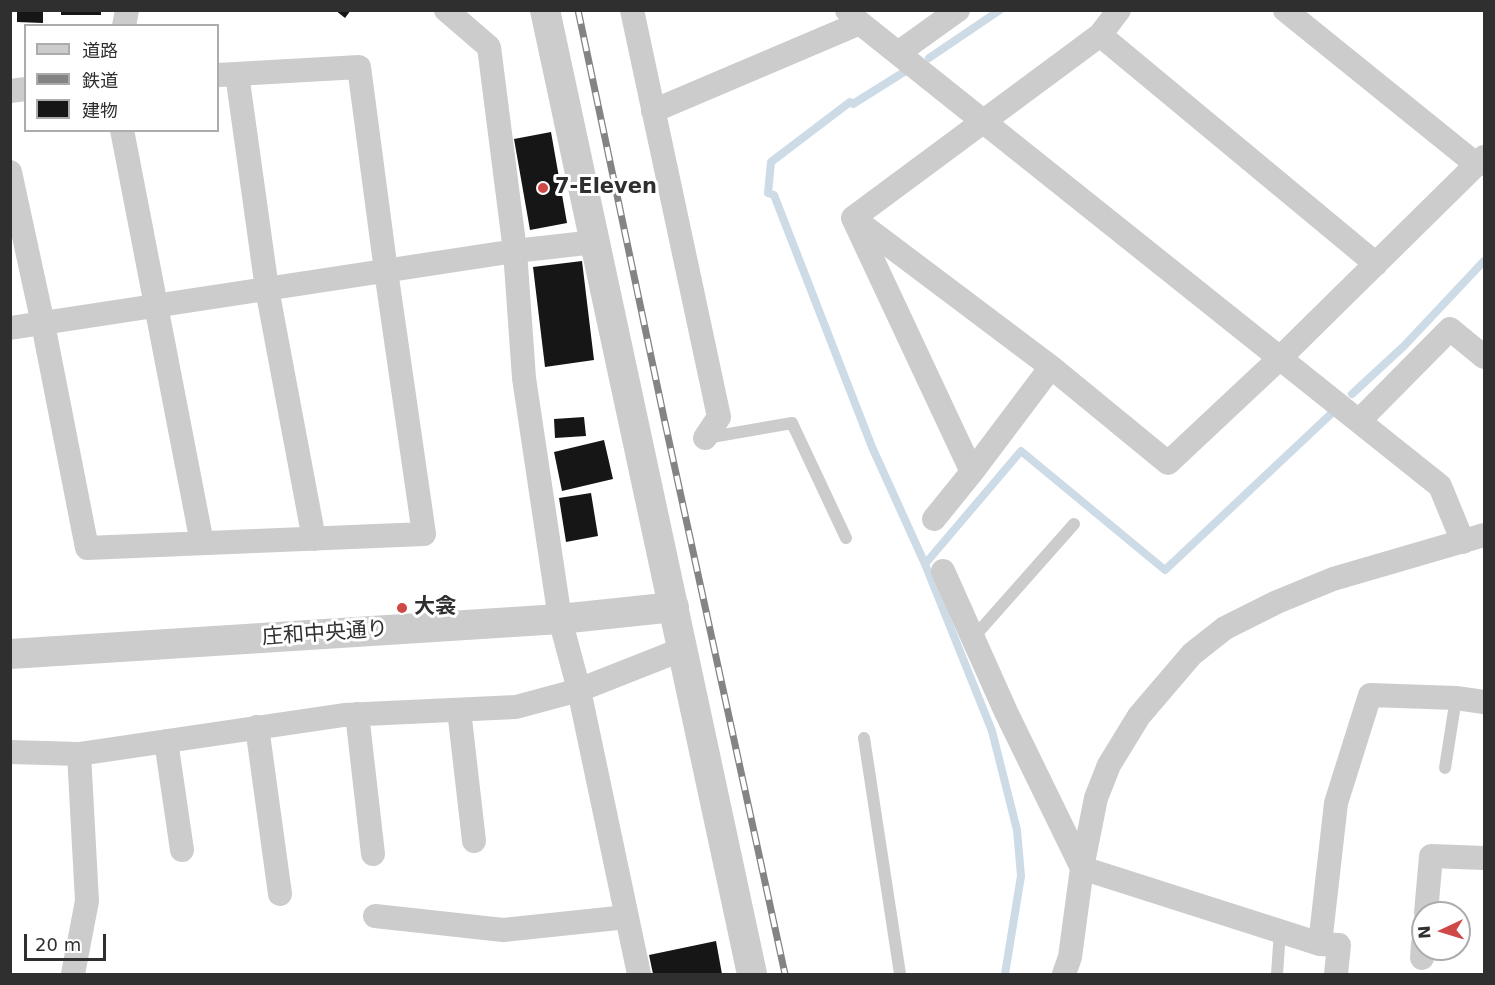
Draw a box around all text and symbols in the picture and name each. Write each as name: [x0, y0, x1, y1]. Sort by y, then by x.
legend: [24, 24, 219, 132]
text: 道路: [82, 40, 118, 61]
text: 鉄道: [82, 70, 118, 91]
text: 建物: [82, 100, 118, 121]
place label: 7-Eleven: [555, 175, 657, 201]
marker: 7-Eleven: [536, 181, 550, 195]
place label: 大衾: [414, 595, 456, 621]
marker: 大衾: [395, 601, 409, 615]
street label: 庄和中央通り: [261, 617, 389, 651]
north arrow: [1411, 901, 1471, 961]
scale bar: [27, 922, 110, 960]
text: N: [1415, 925, 1434, 940]
text: 20 m: [35, 934, 81, 955]

